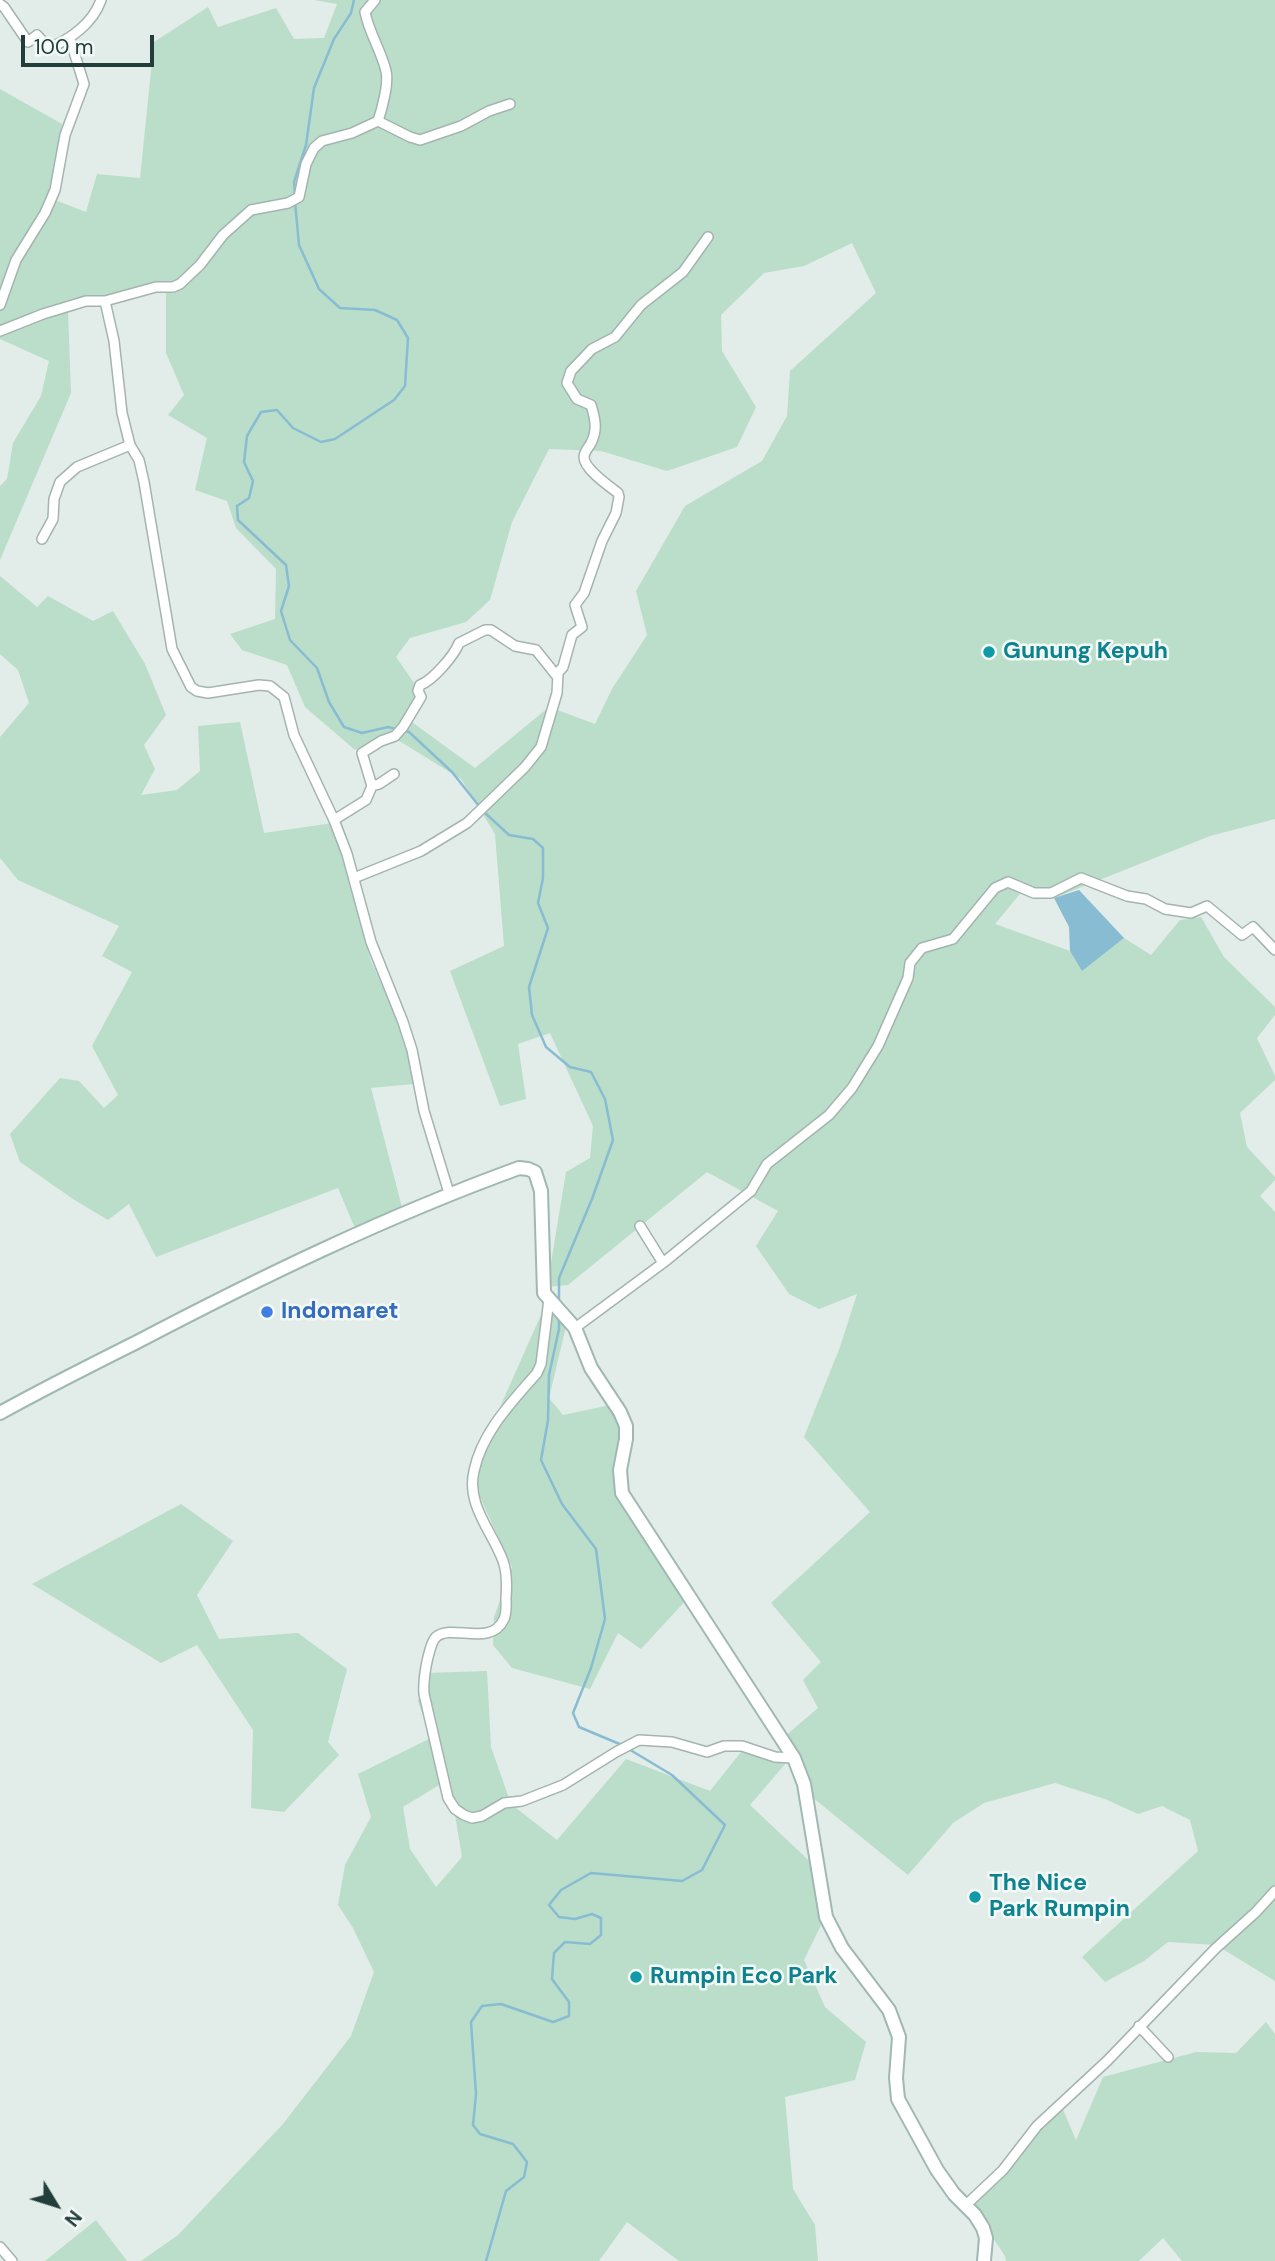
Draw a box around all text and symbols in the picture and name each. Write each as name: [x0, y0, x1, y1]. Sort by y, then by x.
scale bar: [24, 21, 158, 65]
text: 100 m: [34, 33, 94, 61]
place label: Gunung Kepuh: [1003, 638, 1168, 666]
marker: Gunung Kepuh: [981, 644, 997, 660]
place label: Indomaret: [281, 1298, 399, 1326]
marker: Indomaret: [259, 1304, 275, 1320]
place label: The Nice Park Rumpin: [989, 1870, 1130, 1924]
marker: The Nice Park Rumpin: [967, 1889, 983, 1905]
place label: Rumpin Eco Park: [650, 1963, 838, 1991]
marker: Rumpin Eco Park: [628, 1969, 644, 1985]
north arrow: [21, 2170, 91, 2240]
text: N: [59, 2205, 87, 2231]

